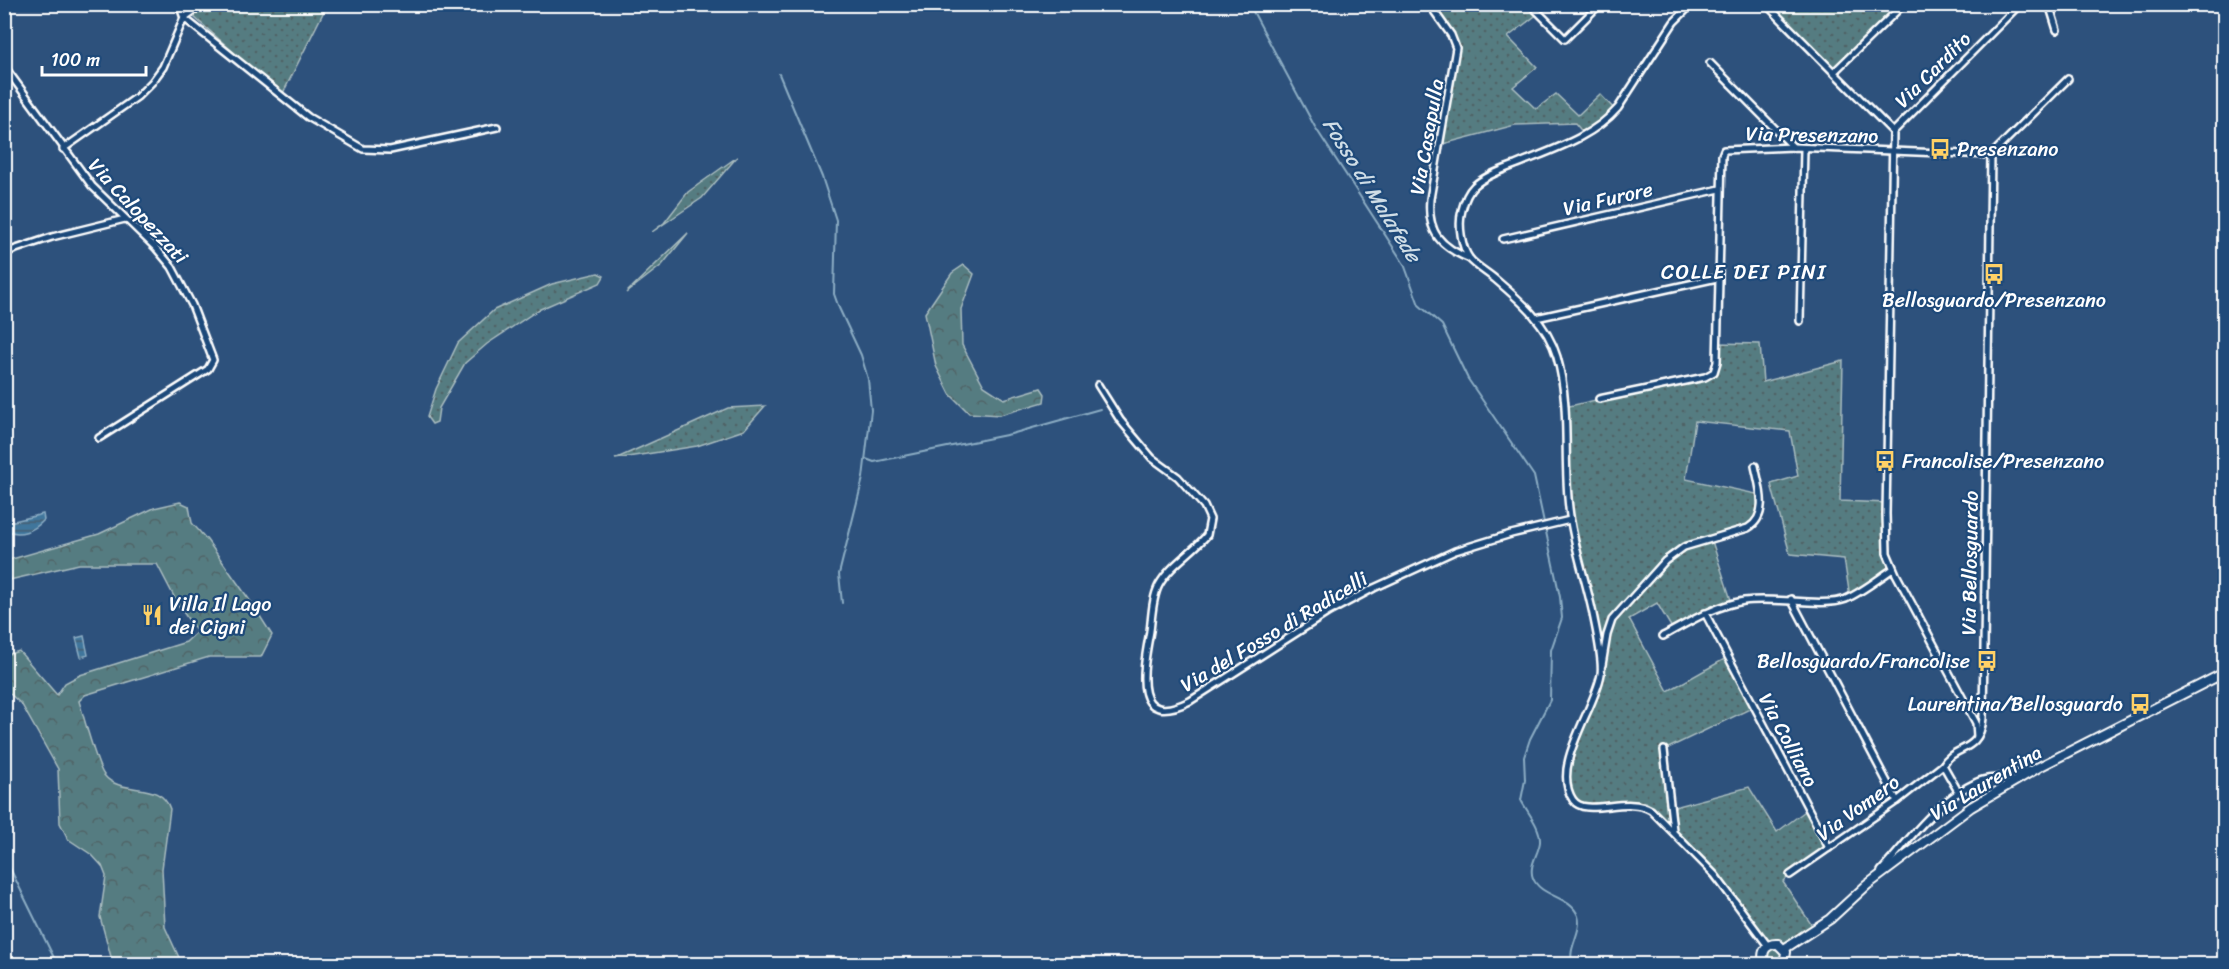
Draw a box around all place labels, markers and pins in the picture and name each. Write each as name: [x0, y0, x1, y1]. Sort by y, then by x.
place label: Presenzano: [1957, 132, 2058, 167]
bus stop icon: Presenzano: [1928, 137, 1952, 161]
bus stop icon: Bellosguardo/Presenzano: [1982, 262, 2006, 286]
place label: Bellosguardo/Presenzano: [1882, 283, 2106, 318]
place label: Francolise/Presenzano: [1902, 444, 2104, 479]
bus stop icon: Francolise/Presenzano: [1873, 449, 1897, 473]
place label: Villa Il Lago dei Cigni: [169, 587, 271, 645]
restaurant icon: Villa Il Lago dei Cigni: [140, 603, 164, 627]
place label: Bellosguardo/Francolise: [1757, 644, 1970, 679]
bus stop icon: Bellosguardo/Francolise: [1975, 649, 1999, 673]
place label: Laurentina/Bellosguardo: [1908, 687, 2123, 722]
bus stop icon: Laurentina/Bellosguardo: [2128, 692, 2152, 716]

